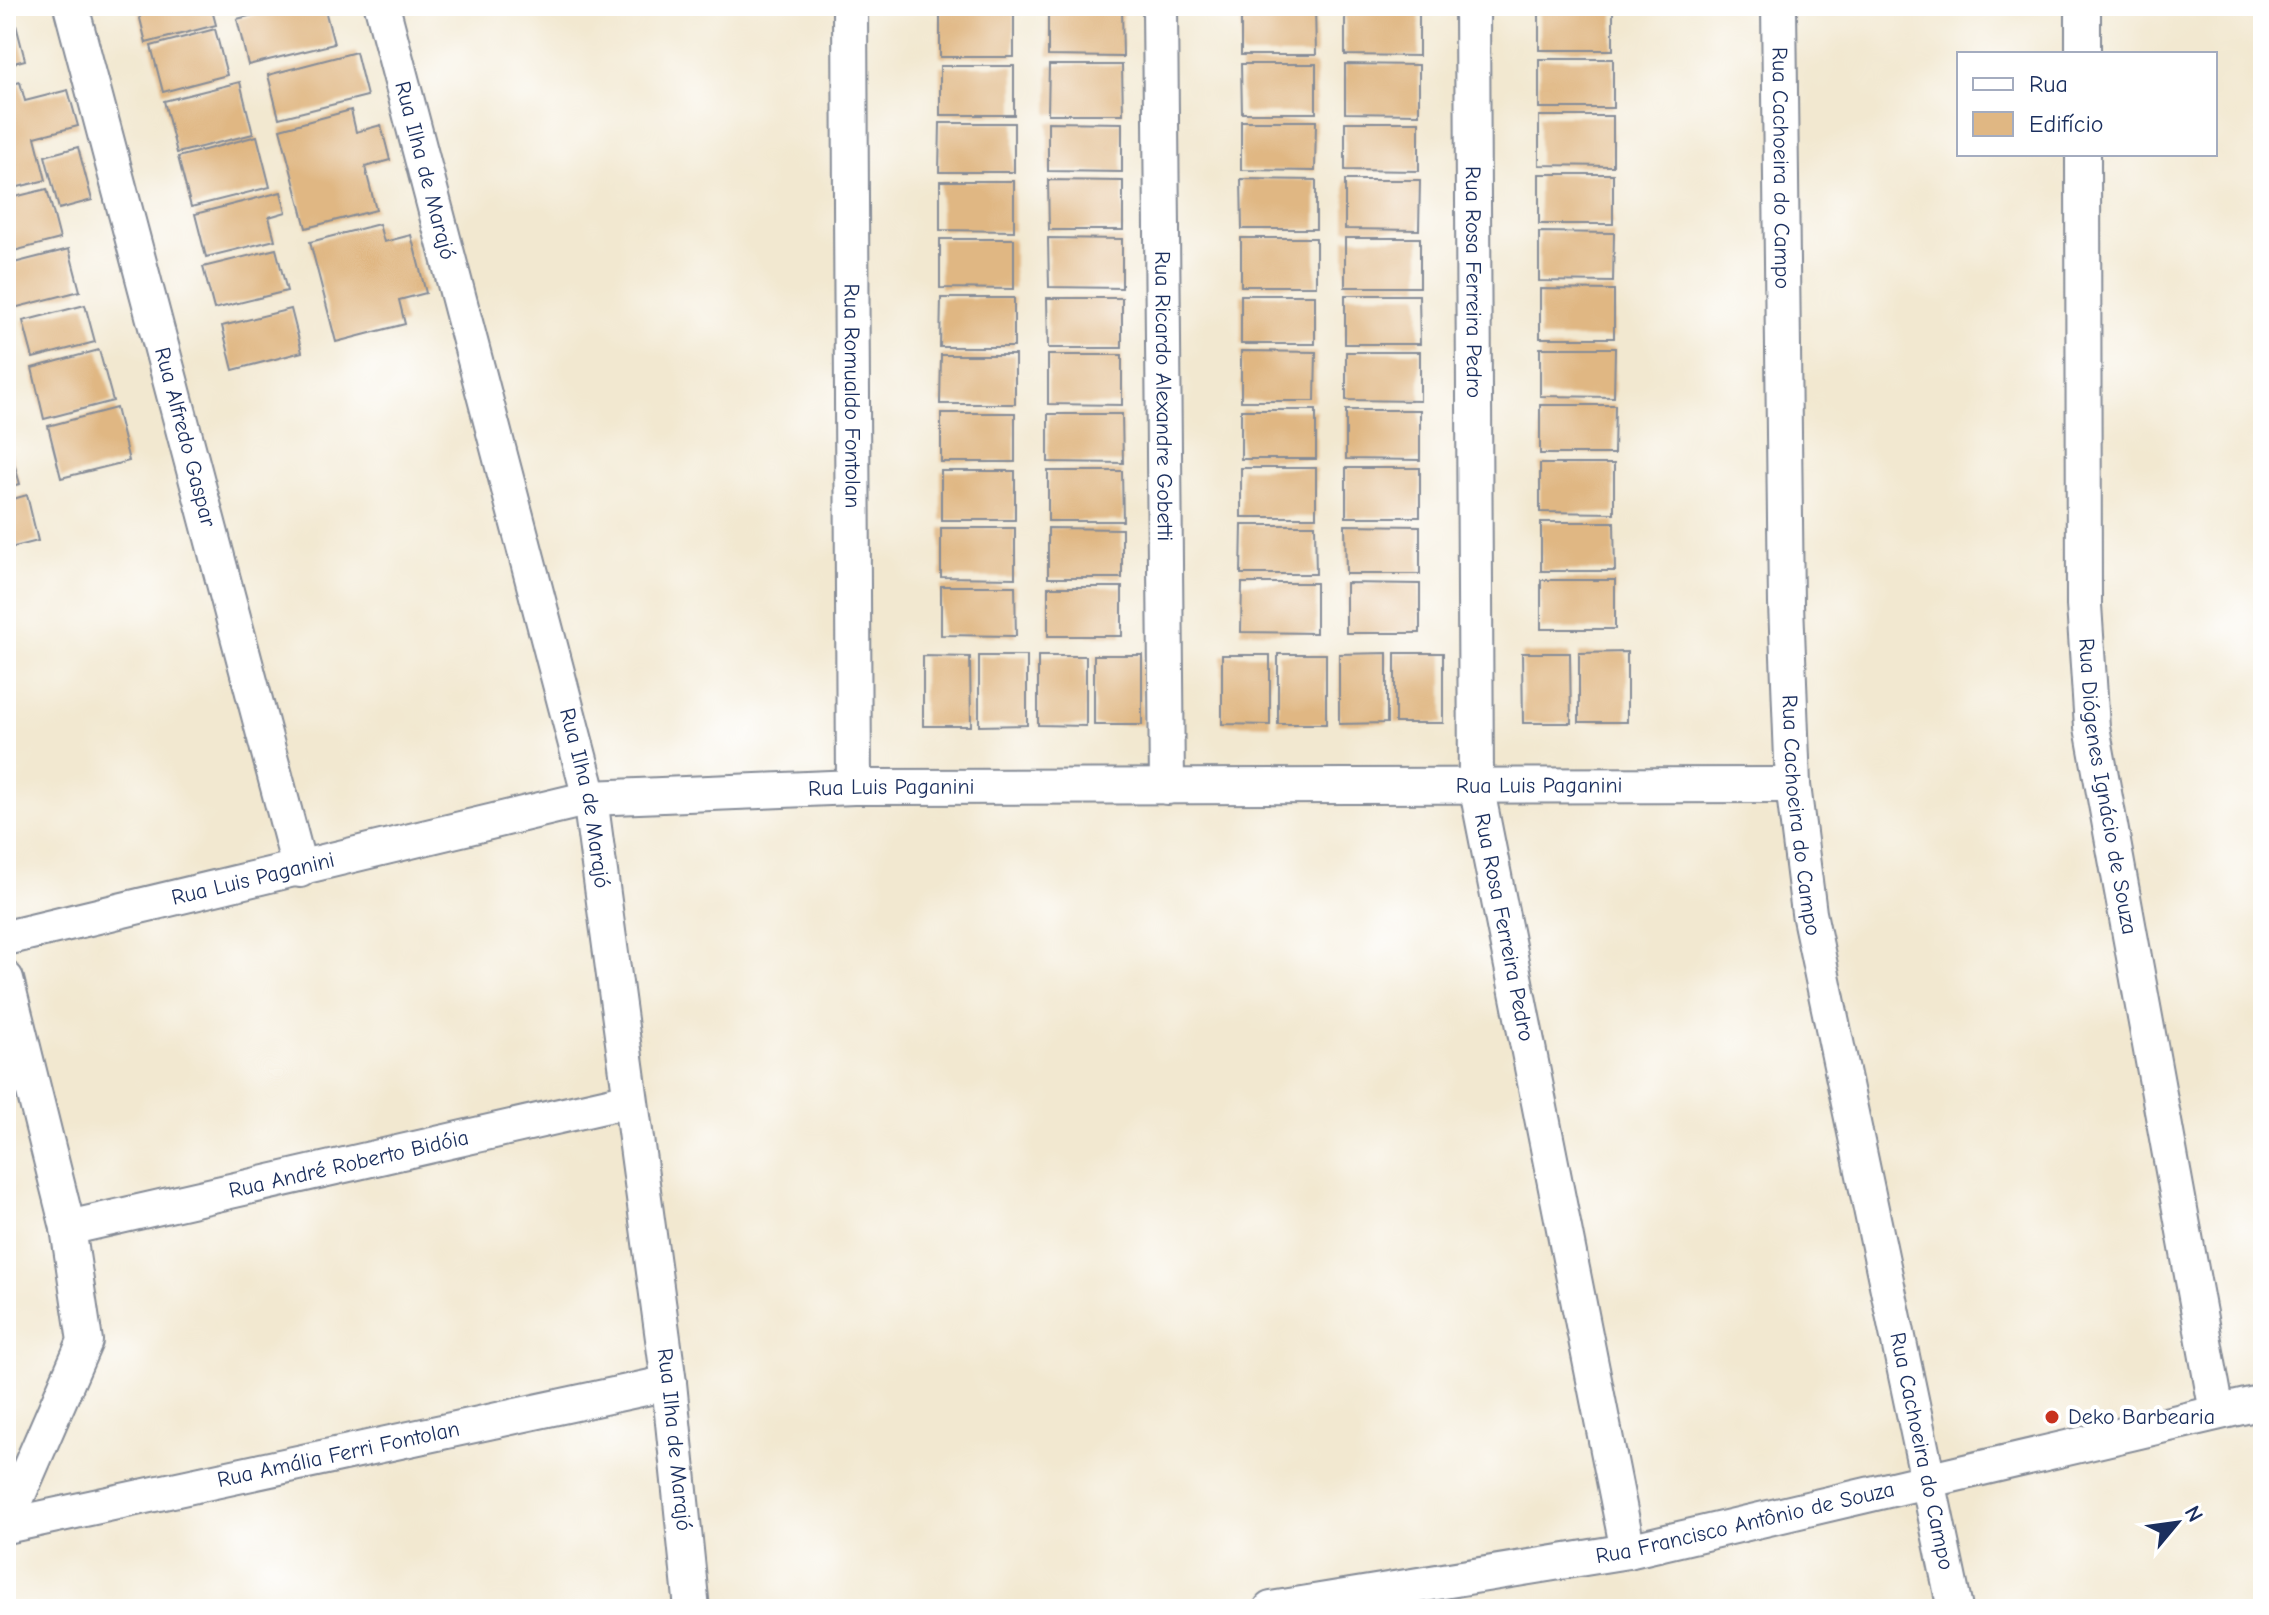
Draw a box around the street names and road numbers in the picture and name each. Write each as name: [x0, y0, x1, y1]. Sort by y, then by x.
street label: Rua Cachoeira do Campo: [1766, 47, 1795, 289]
street label: Rua Ilha de Marajó: [389, 78, 461, 262]
street label: Rua Rosa Ferreira Pedro: [1460, 166, 1487, 398]
street label: Rua Ricardo Alexandre Gobetti: [1149, 251, 1178, 541]
street label: Rua Romualdo Fontolan: [838, 284, 866, 508]
street label: Rua Alfredo Gaspar: [149, 344, 222, 530]
street label: Rua Diógenes Ignácio de Souza: [2073, 637, 2143, 937]
street label: Rua Cachoeira do Campo: [1777, 694, 1826, 938]
street label: Rua Ilha de Marajó: [554, 705, 615, 890]
street label: Rua Luis Paganini: [1456, 772, 1623, 799]
street label: Rua Luis Paganini: [807, 774, 975, 802]
street label: Rua Rosa Ferreira Pedro: [1469, 811, 1540, 1044]
street label: Rua Luis Paganini: [169, 847, 337, 911]
street label: Rua André Roberto Bidóia: [226, 1124, 471, 1204]
street label: Rua Cachoeira do Campo: [1884, 1330, 1959, 1572]
street label: Rua Ilha de Marajó: [651, 1347, 697, 1532]
street label: Rua Amália Ferri Fontolan: [215, 1416, 462, 1493]
street label: Rua Francisco Antônio de Souza: [1594, 1476, 1897, 1569]

